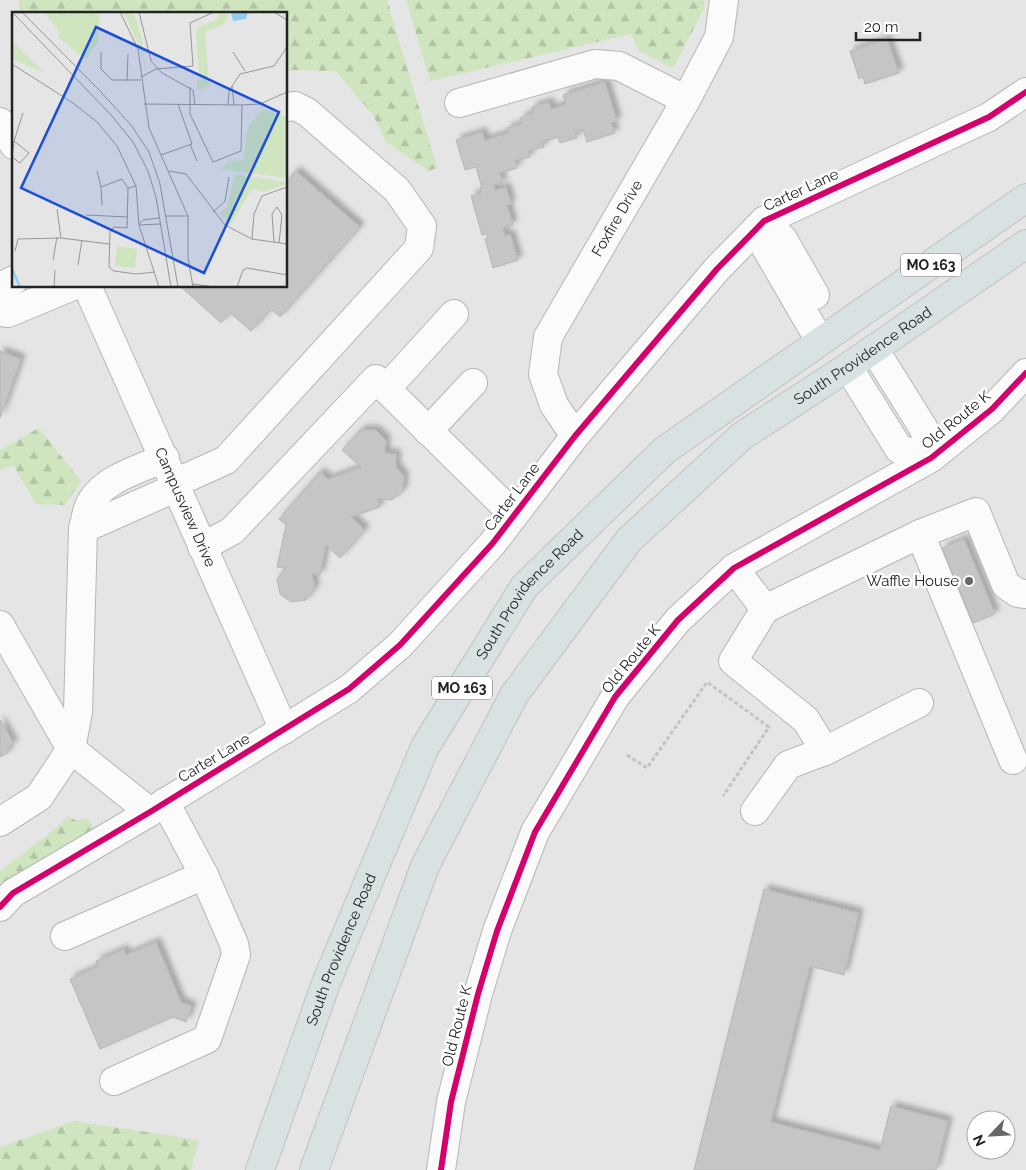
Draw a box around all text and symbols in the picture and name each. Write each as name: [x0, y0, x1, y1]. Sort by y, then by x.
scale bar: [856, 10, 920, 42]
inset map: [12, 12, 288, 288]
text: 20 m: [864, 18, 899, 36]
street label: Carter Lane: [761, 165, 842, 215]
street label: Foxfire Drive: [588, 177, 647, 260]
road number: MO 163: [901, 254, 961, 276]
street label: South Providence Road: [790, 303, 935, 409]
street label: Old Route K: [918, 387, 994, 453]
street label: Campusview Drive: [151, 445, 220, 570]
street label: Carter Lane: [481, 459, 544, 535]
street label: South Providence Road: [472, 526, 587, 663]
place label: Waffle House: [866, 572, 959, 590]
marker: Waffle House: [963, 575, 975, 587]
street label: Old Route K: [598, 621, 664, 697]
road number: MO 163: [432, 676, 492, 700]
street label: Carter Lane: [175, 729, 253, 786]
street label: South Providence Road: [303, 871, 380, 1028]
street label: Old Route K: [438, 983, 476, 1068]
north arrow: [966, 1110, 1016, 1160]
text: N: [970, 1132, 989, 1149]

